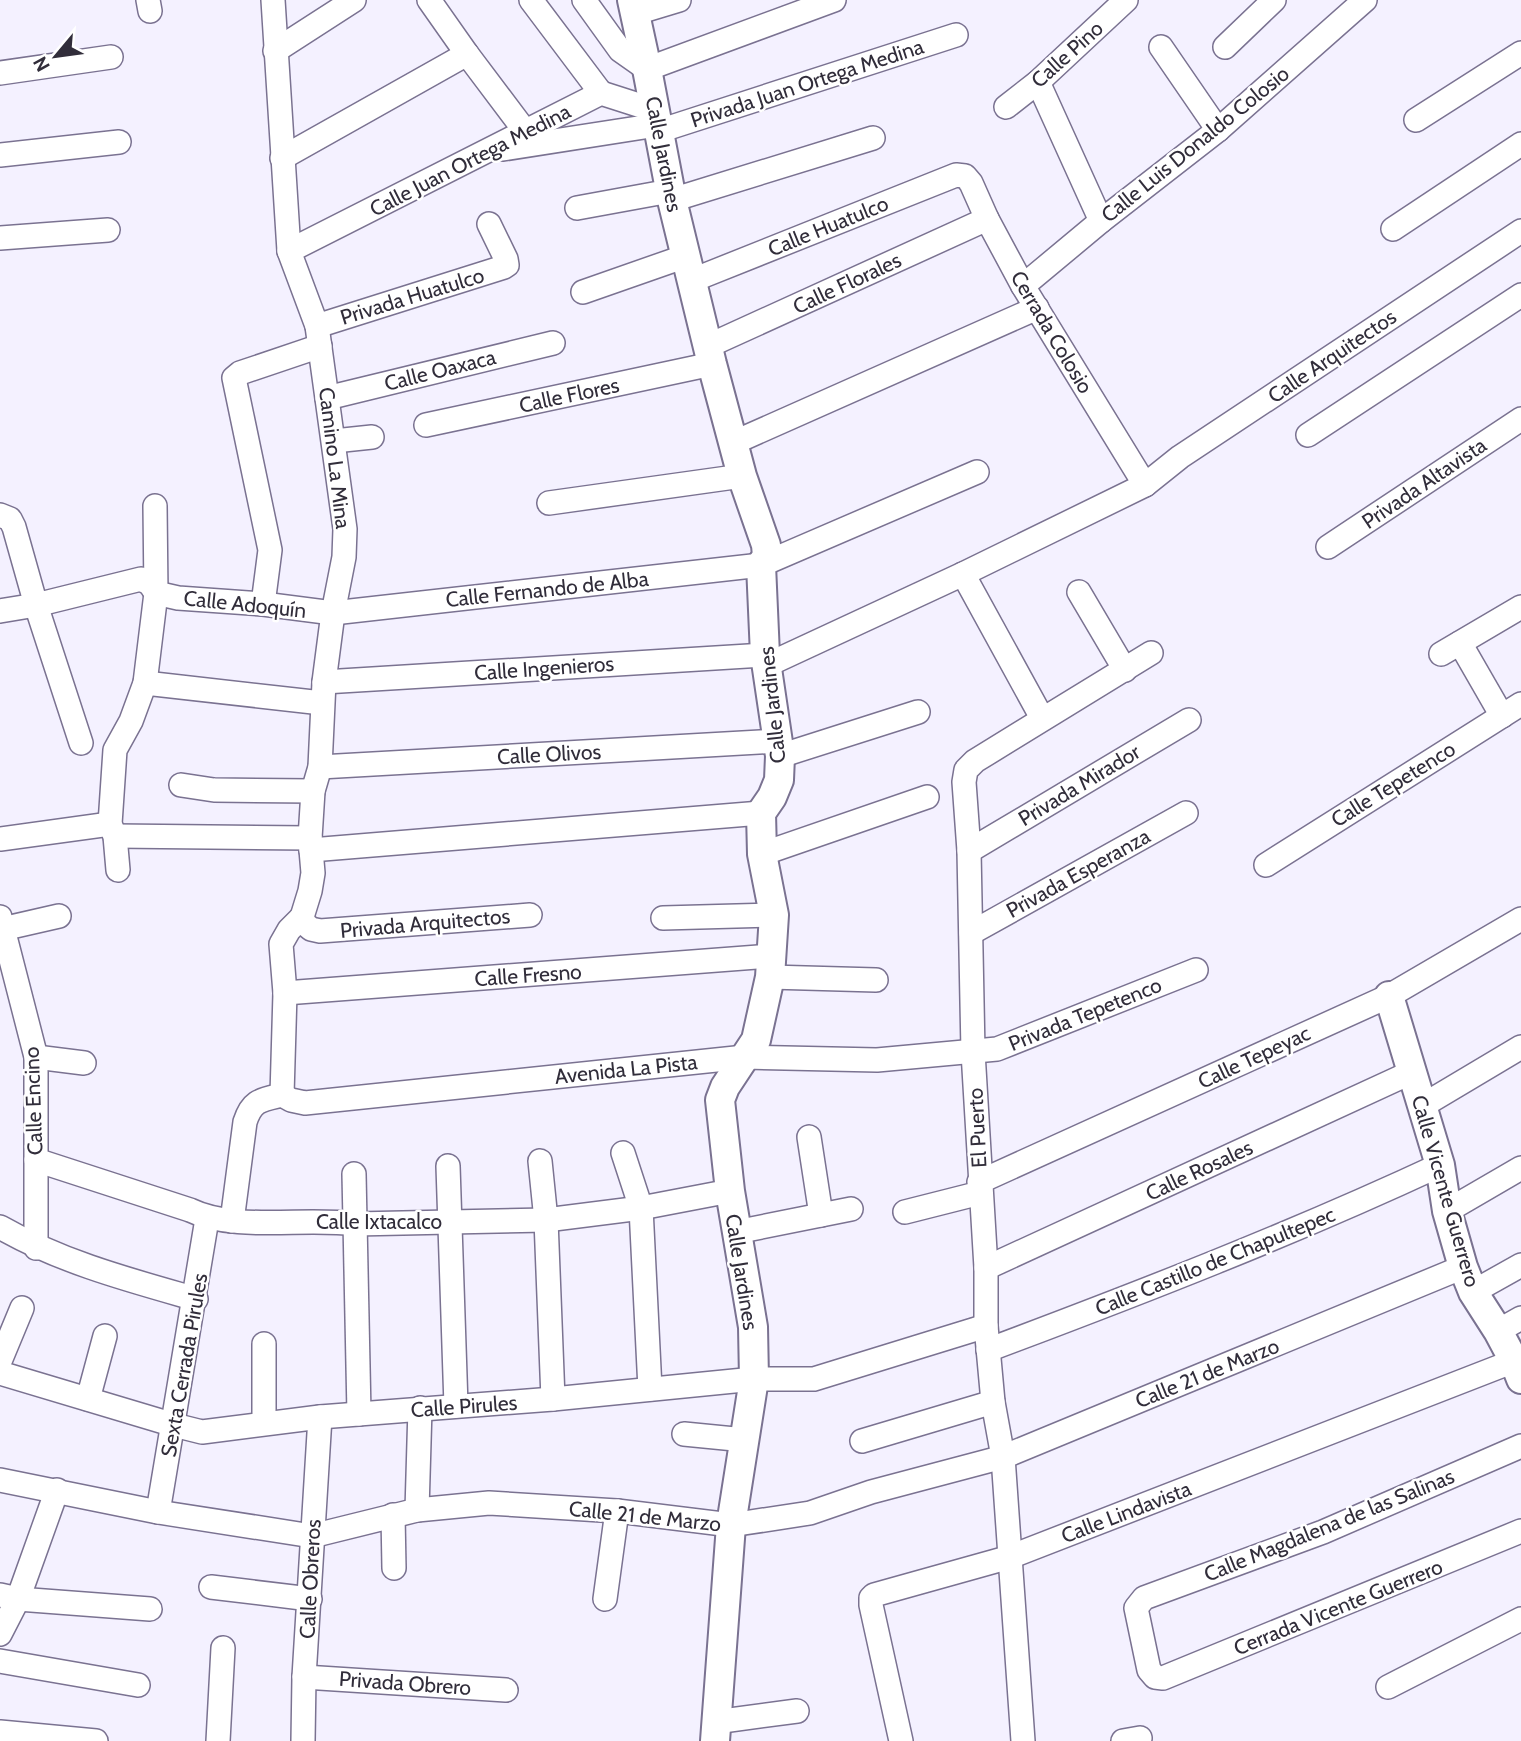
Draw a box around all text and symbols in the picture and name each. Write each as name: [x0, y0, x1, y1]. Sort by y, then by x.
street label: Calle Pino: [1026, 15, 1108, 93]
north arrow: [21, 21, 91, 91]
street label: Privada Juan Ortega Medina: [687, 33, 927, 133]
text: N: [28, 53, 55, 75]
street label: Calle Luis Donaldo Colosio: [1096, 61, 1294, 227]
street label: Calle Jardines: [641, 94, 688, 214]
street label: Calle Juan Ortega Medina: [365, 98, 575, 222]
street label: Calle Huatulco: [764, 191, 892, 261]
street label: Calle Florales: [789, 247, 905, 319]
street label: Privada Huatulco: [337, 262, 487, 330]
street label: Cerrada Colosio: [1006, 266, 1098, 398]
street label: Calle Arquitectos: [1263, 304, 1401, 408]
street label: Calle Oaxaca: [382, 344, 498, 396]
street label: Calle Flores: [517, 372, 622, 418]
street label: Camino La Mina: [314, 386, 356, 530]
street label: Privada Altavista: [1357, 432, 1491, 534]
street label: Calle Fernando de Alba: [444, 566, 650, 612]
street label: Calle Adoquín: [182, 585, 308, 623]
street label: Calle Jardines: [753, 645, 791, 765]
street label: Calle Ingenieros: [473, 651, 615, 685]
street label: Calle Tepetenco: [1326, 736, 1460, 832]
street label: Calle Olivos: [496, 739, 602, 769]
street label: Privada Mirador: [1014, 739, 1145, 831]
street label: Privada Esperanza: [1002, 823, 1154, 923]
street label: Privada Arquitectos: [339, 903, 511, 943]
street label: Calle Fresno: [474, 959, 582, 991]
street label: Privada Tepetenco: [1005, 972, 1165, 1056]
street label: Calle Tepeyac: [1194, 1020, 1314, 1094]
street label: Calle Encino: [19, 1046, 47, 1156]
street label: Avenida La Pista: [553, 1049, 699, 1089]
street label: El Puerto: [962, 1087, 992, 1169]
street label: Calle Vicente Guerrero: [1407, 1092, 1485, 1290]
street label: Calle Rosales: [1142, 1134, 1257, 1206]
street label: Calle Castillo de Chapultepec: [1091, 1201, 1339, 1321]
street label: Calle Ixtacalco: [316, 1209, 442, 1234]
street label: Calle Jardines: [720, 1212, 764, 1332]
street label: Sexta Cerrada Pirules: [156, 1271, 213, 1459]
street label: Calle 21 de Marzo: [1131, 1333, 1283, 1413]
street label: Calle Pirules: [410, 1390, 518, 1422]
street label: Calle Magdalena de las Salinas: [1200, 1463, 1458, 1587]
street label: Calle Lindavista: [1058, 1476, 1194, 1548]
street label: Calle 21 de Marzo: [568, 1496, 722, 1536]
street label: Calle Obreros: [294, 1518, 326, 1639]
street label: Cerrada Vicente Guerrero: [1230, 1554, 1446, 1660]
street label: Privada Obrero: [338, 1666, 472, 1700]

